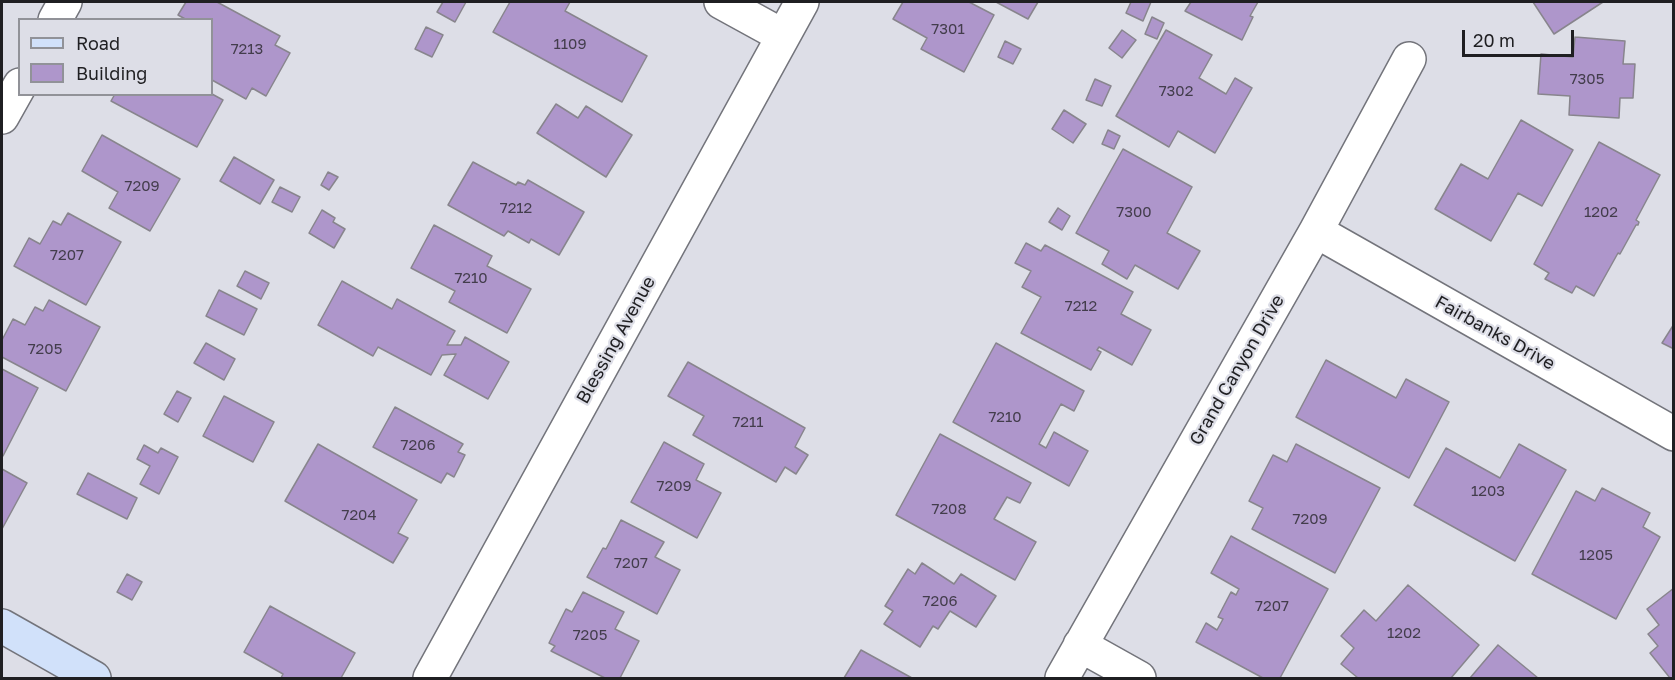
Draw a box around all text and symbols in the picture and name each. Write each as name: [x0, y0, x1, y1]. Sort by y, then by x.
legend: [18, 18, 213, 96]
scale bar: [1465, 18, 1578, 56]
house number: 7301: [931, 20, 965, 38]
text: 20 m: [1473, 29, 1515, 51]
text: Road: [76, 32, 120, 54]
house number: 1109: [554, 35, 586, 53]
house number: 7213: [231, 40, 263, 58]
text: Building: [76, 62, 147, 84]
house number: 7305: [1570, 70, 1604, 88]
house number: 7302: [1159, 82, 1193, 100]
house number: 7209: [124, 177, 160, 195]
house number: 7212: [500, 199, 532, 217]
house number: 7300: [1116, 203, 1152, 221]
house number: 1202: [1584, 203, 1618, 221]
house number: 7207: [50, 246, 84, 264]
house number: 7210: [454, 269, 488, 287]
street label: Blessing Avenue: [572, 273, 660, 407]
street label: Grand Canyon Drive: [1185, 291, 1289, 449]
street label: Fairbanks Drive: [1431, 291, 1559, 375]
house number: 7212: [1065, 297, 1097, 315]
house number: 7205: [28, 340, 62, 358]
house number: 7210: [988, 408, 1022, 426]
house number: 7211: [732, 413, 764, 431]
house number: 7206: [400, 436, 436, 454]
house number: 7209: [656, 477, 692, 495]
house number: 1203: [1471, 482, 1505, 500]
house number: 7208: [931, 500, 967, 518]
house number: 7204: [341, 506, 377, 524]
house number: 7209: [1292, 510, 1328, 528]
house number: 1205: [1579, 546, 1613, 564]
house number: 7207: [614, 554, 648, 572]
house number: 7206: [922, 592, 958, 610]
house number: 7207: [1255, 597, 1289, 615]
house number: 1202: [1387, 624, 1421, 642]
house number: 7205: [573, 626, 607, 644]

